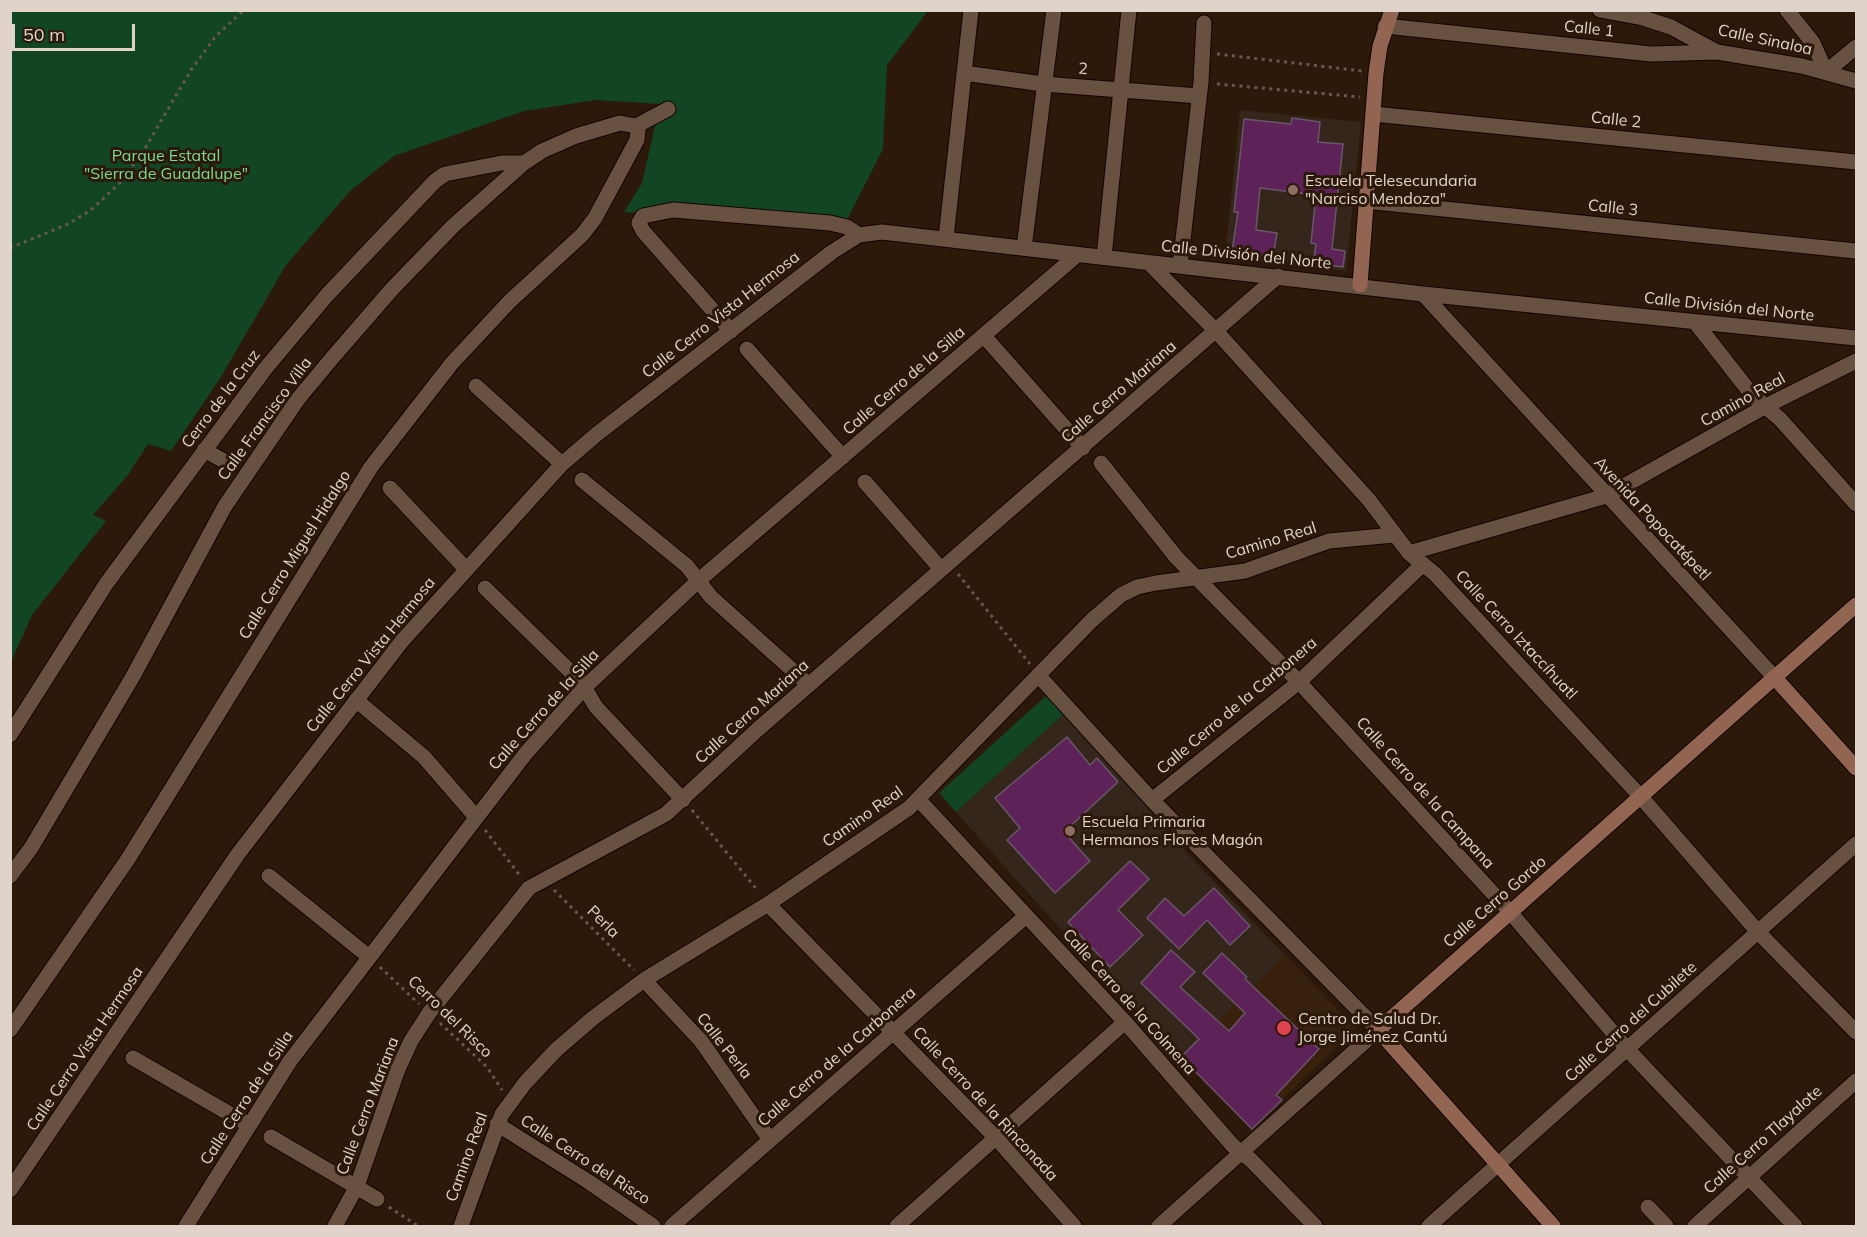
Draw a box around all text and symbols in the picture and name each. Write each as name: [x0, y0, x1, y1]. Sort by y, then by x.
scale bar: [15, 12, 138, 50]
street label: Calle 1: [1563, 17, 1615, 41]
street label: Calle Sinaloa: [1716, 21, 1814, 59]
text: 50 m: [23, 23, 65, 46]
street label: 2: [1077, 59, 1089, 79]
street label: Calle 2: [1590, 108, 1642, 132]
park label: Parque Estatal "Sierra de Guadalupe": [84, 146, 248, 184]
place label: Escuela Telesecundaria "Narciso Mendoza": [1305, 171, 1477, 209]
marker: Escuela Telesecundaria "Narciso Mendoza": [1286, 183, 1300, 197]
street label: Calle 3: [1587, 196, 1639, 220]
street label: Calle División del Norte: [1160, 237, 1332, 273]
street label: Calle Cerro Vista Hermosa: [639, 248, 803, 382]
street label: Calle División del Norte: [1643, 289, 1815, 325]
street label: Calle Cerro de la Silla: [839, 323, 969, 439]
street label: Calle Cerro Mariana: [1058, 337, 1180, 447]
street label: Cerro de la Cruz: [178, 346, 264, 452]
street label: Calle Francisco Villa: [214, 354, 316, 484]
street label: Camino Real: [1697, 369, 1789, 431]
street label: Avenida Popocatépetl: [1590, 453, 1714, 585]
street label: Calle Cerro Miguel Hidalgo: [235, 467, 355, 643]
street label: Camino Real: [1223, 518, 1319, 564]
street label: Calle Cerro Iztaccíhuatl: [1451, 566, 1581, 704]
street label: Calle Cerro Vista Hermosa: [302, 573, 440, 737]
street label: Calle Cerro de la Carbonera: [1153, 633, 1321, 779]
street label: Calle Cerro de la Silla: [485, 646, 603, 774]
street label: Calle Cerro Mariana: [691, 656, 813, 768]
street label: Calle Cerro de la Campana: [1352, 713, 1498, 873]
street label: Camino Real: [819, 782, 907, 852]
place label: Escuela Primaria Hermanos Flores Magón: [1082, 812, 1263, 850]
marker: Escuela Primaria Hermanos Flores Magón: [1063, 824, 1077, 838]
street label: Calle Cerro Gordo: [1440, 852, 1550, 952]
street label: Perla: [583, 902, 623, 942]
street label: Calle Cerro de la Colmena: [1058, 925, 1200, 1079]
street label: Calle Cerro del Cubilete: [1561, 958, 1701, 1086]
street label: Calle Cerro Vista Hermosa: [23, 963, 147, 1135]
street label: Cerro del Risco: [404, 972, 496, 1062]
street label: Calle Cerro de la Carbonera: [754, 983, 920, 1131]
street label: Calle Perla: [692, 1009, 756, 1083]
place label: Centro de Salud Dr. Jorge Jiménez Cantú: [1298, 1009, 1447, 1047]
marker: Centro de Salud Dr. Jorge Jiménez Cantú: [1275, 1019, 1293, 1037]
street label: Calle Cerro de la Rinconada: [908, 1023, 1062, 1185]
street label: Calle Cerro de la Silla: [197, 1027, 297, 1169]
street label: Calle Cerro Mariana: [333, 1034, 403, 1178]
street label: Calle Cerro Tlayalote: [1700, 1082, 1826, 1198]
street label: Camino Real: [442, 1110, 492, 1204]
street label: Calle Cerro del Risco: [517, 1111, 653, 1209]

